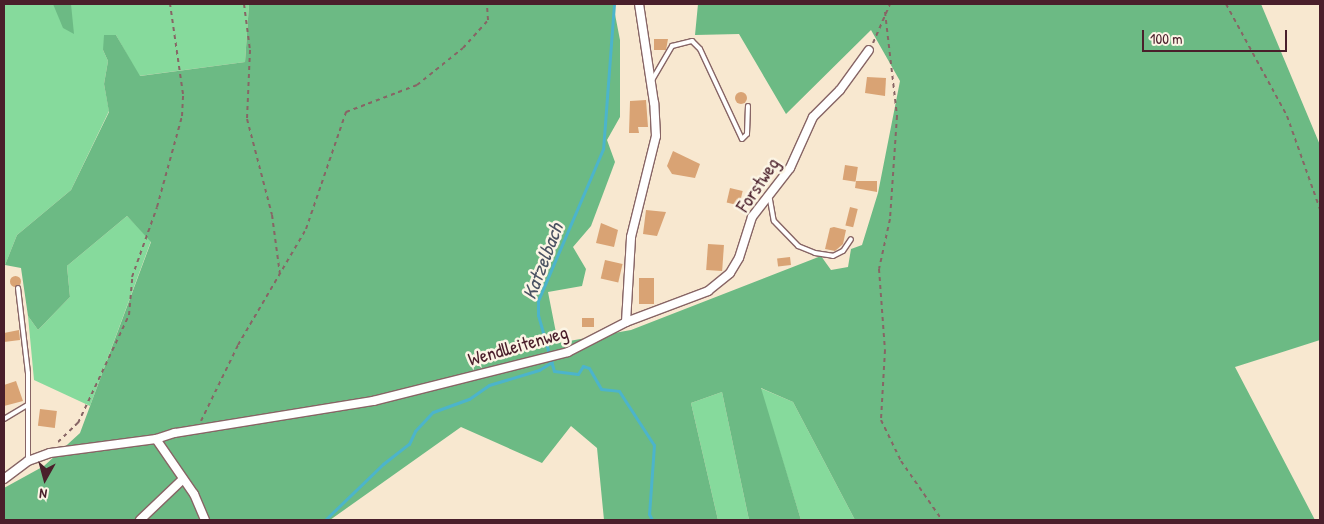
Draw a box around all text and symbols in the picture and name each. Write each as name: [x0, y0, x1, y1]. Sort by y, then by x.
scale bar: [1144, 20, 1289, 52]
text: 100 m: [1150, 28, 1183, 49]
street label: Forstweg: [732, 153, 784, 217]
water label: Katzelbach: [517, 220, 567, 302]
street label: Wendlleitenweg: [465, 321, 571, 371]
north arrow: [20, 454, 70, 504]
text: N: [38, 485, 48, 504]

